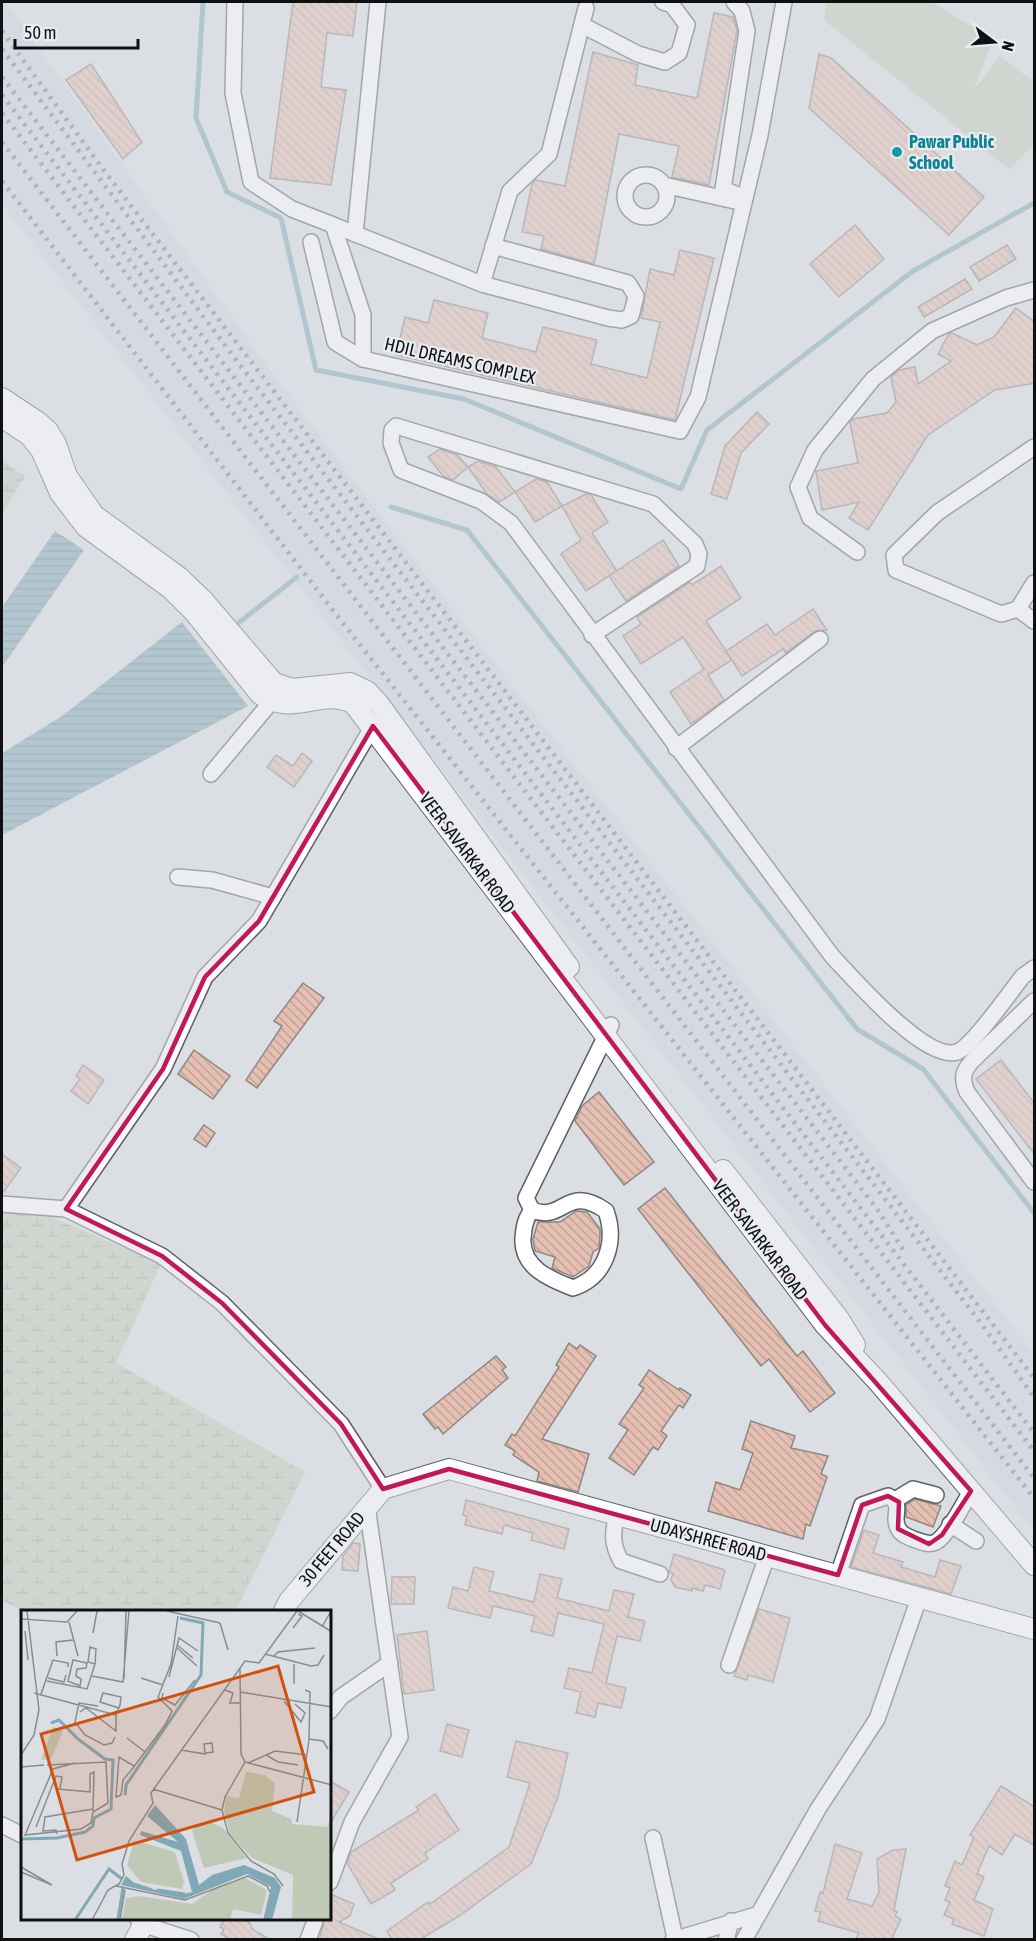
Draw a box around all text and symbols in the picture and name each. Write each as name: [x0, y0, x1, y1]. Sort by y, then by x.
scale bar: [15, 12, 138, 50]
north arrow: [964, 12, 1024, 72]
text: 50 m: [24, 22, 56, 43]
text: N: [998, 39, 1018, 53]
place label: Pawar Public School: [909, 131, 994, 173]
marker: Pawar Public School: [890, 145, 904, 159]
street label: HDIL DREAMS COMPLEX: [383, 333, 538, 388]
street label: VEER SAVARKAR ROAD: [415, 788, 519, 917]
street label: VEER SAVARKAR ROAD: [708, 1175, 812, 1304]
street label: 30 FEET ROAD: [294, 1507, 369, 1590]
street label: UDAYSHREE ROAD: [648, 1514, 769, 1565]
inset map: [21, 1610, 332, 1920]

